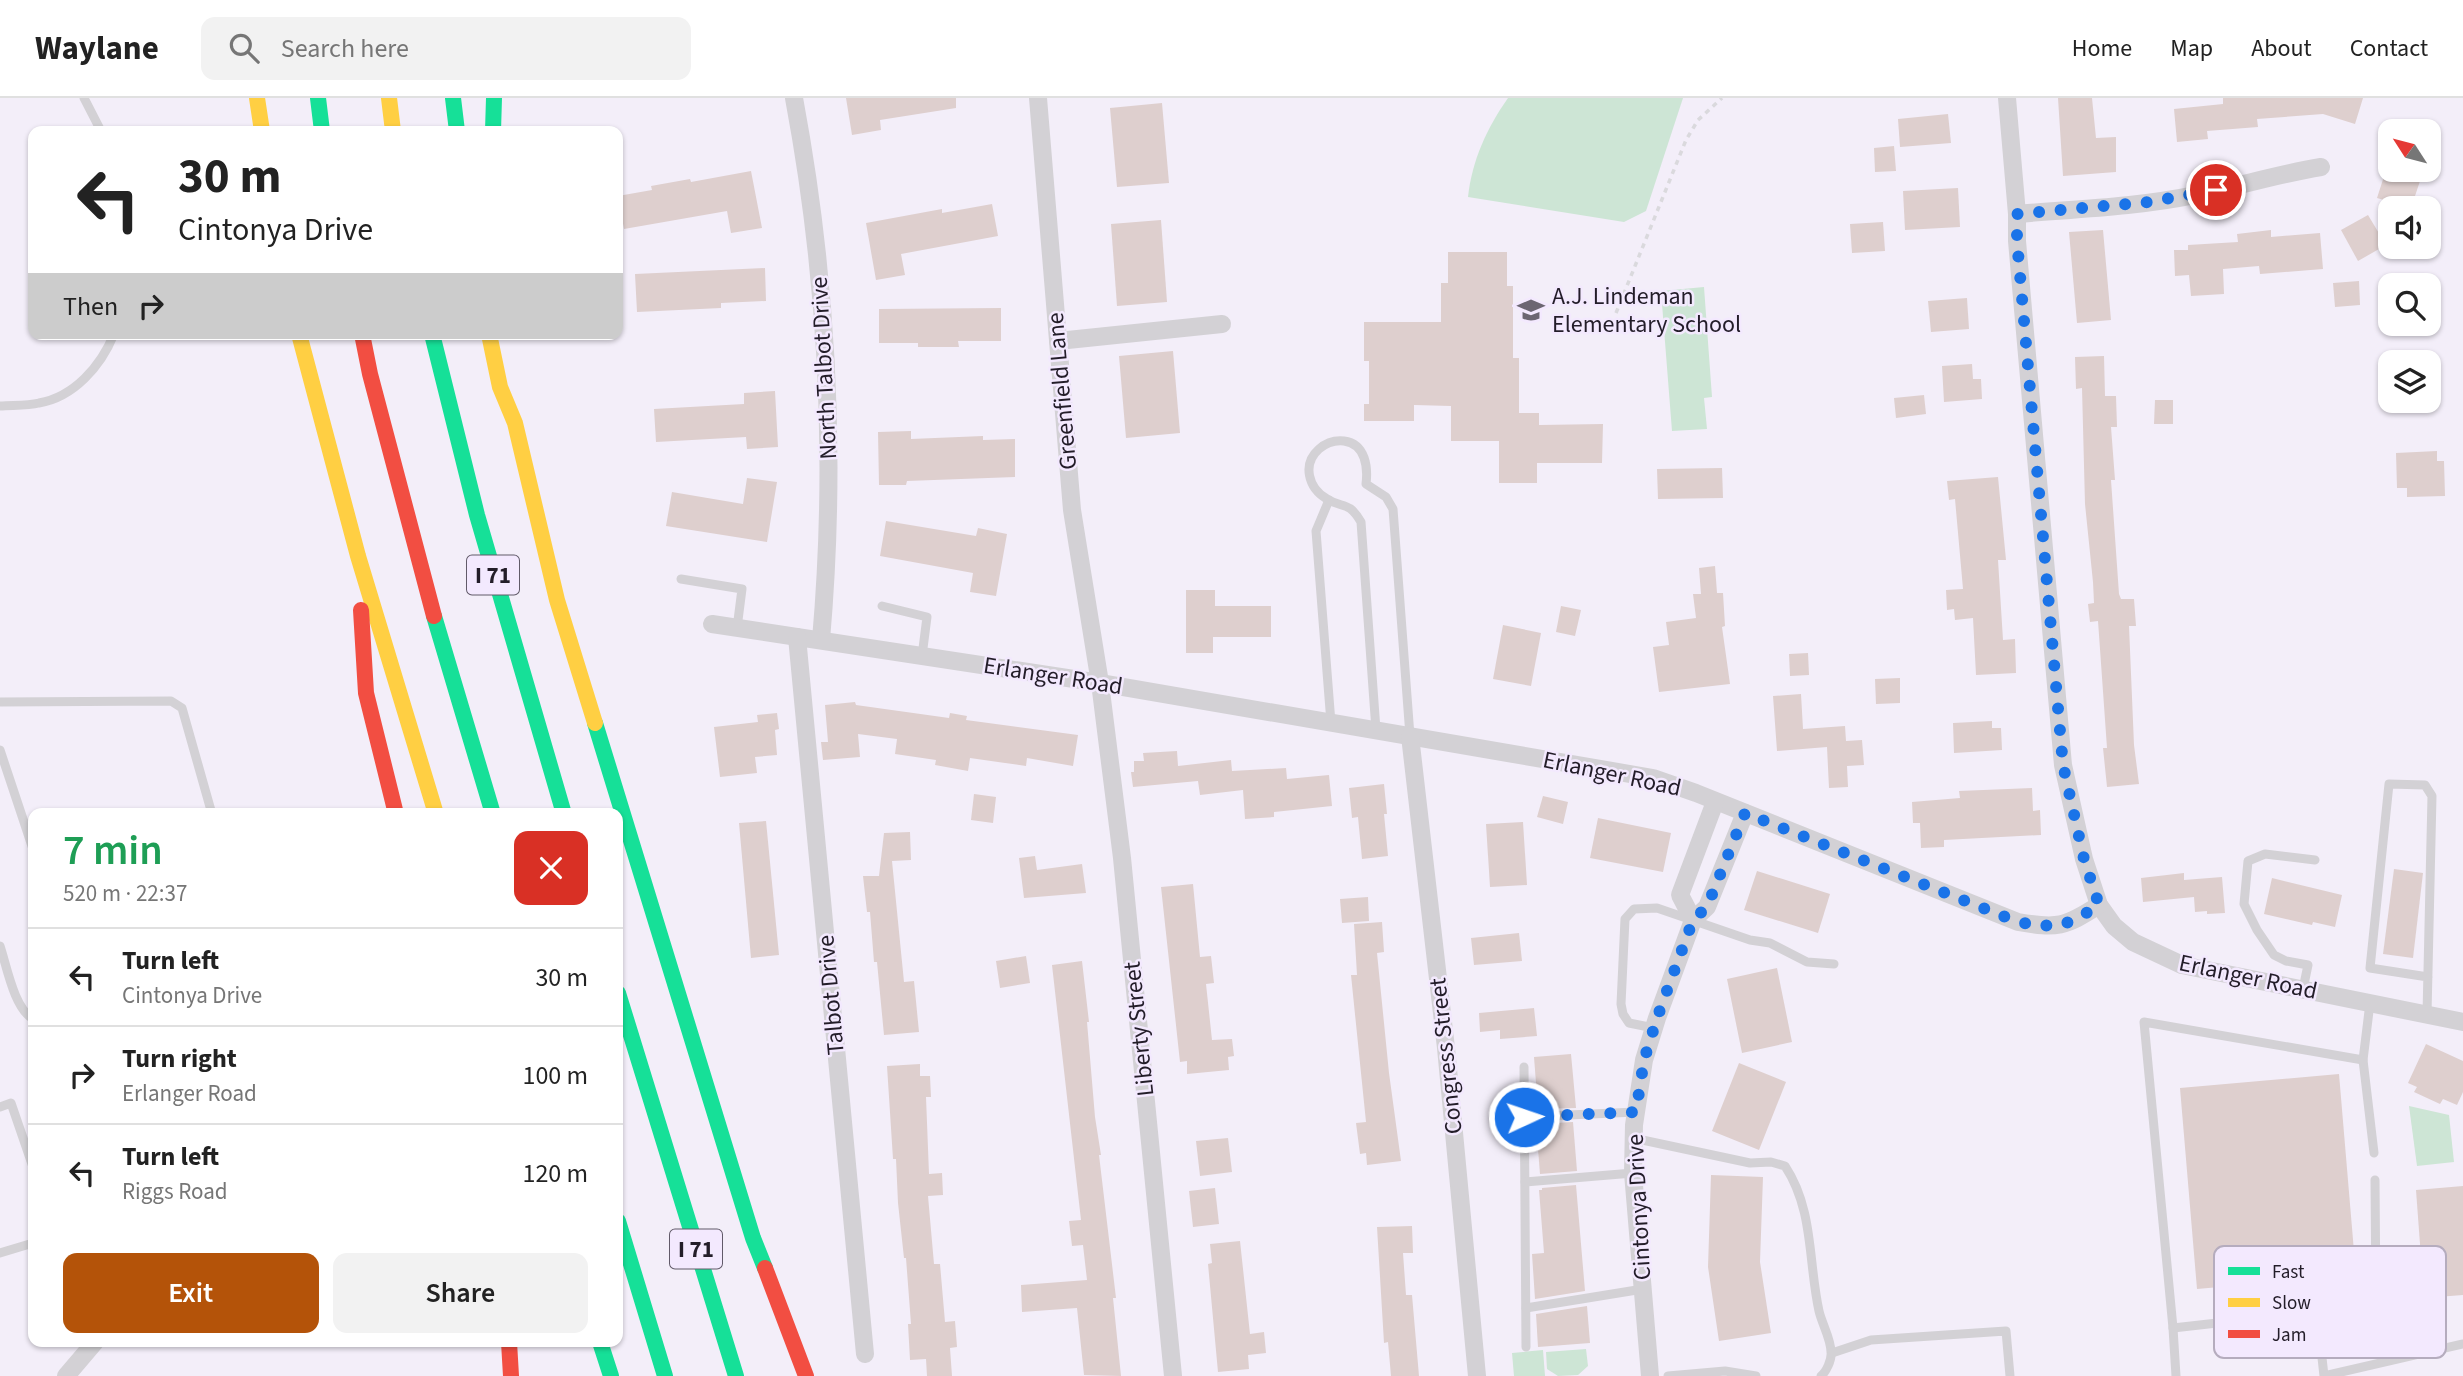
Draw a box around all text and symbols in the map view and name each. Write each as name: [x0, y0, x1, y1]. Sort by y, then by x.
search box: [201, 17, 691, 80]
text: Waylane: [35, 25, 159, 72]
icon: search: [225, 29, 263, 67]
text: Search here: [281, 30, 409, 67]
text: Home: [2072, 31, 2132, 66]
text: Map: [2170, 31, 2213, 66]
text: About: [2251, 31, 2312, 66]
text: Contact: [2350, 31, 2428, 66]
north arrow: [2378, 119, 2441, 182]
map controls: [2378, 119, 2441, 413]
text: 30 m: [178, 142, 282, 212]
icon: left: [63, 154, 154, 245]
pin: [2186, 160, 2246, 220]
icon: arrive: [2197, 171, 2235, 209]
button: sound: [2378, 196, 2441, 259]
text: Cintonya Drive: [178, 207, 373, 253]
button: search: [2378, 273, 2441, 336]
street label: North Talbot Drive: [802, 276, 846, 460]
place label: A.J. Lindeman Elementary School: [1552, 279, 1741, 342]
icon: right: [132, 287, 170, 325]
text: Then: [63, 288, 118, 325]
school or university icon: A.J. Lindeman Elementary School: [1516, 295, 1546, 325]
street label: Greenfield Lane: [1038, 311, 1086, 471]
button: layers: [2378, 350, 2441, 413]
road number: I 71: [467, 555, 519, 594]
street label: Erlanger Road: [981, 648, 1125, 704]
street label: Erlanger Road: [1540, 742, 1684, 806]
text: 7 min: [63, 821, 163, 881]
button: close: [514, 831, 588, 905]
text: 520 m · 22:37: [63, 877, 187, 910]
street label: Talbot Drive: [808, 934, 854, 1056]
text: Turn left: [122, 942, 219, 979]
street label: Erlanger Road: [2176, 945, 2320, 1009]
icon: left: [63, 958, 101, 996]
text: 30 m: [535, 959, 588, 996]
street label: Liberty Street: [1115, 960, 1163, 1098]
street label: Congress Street: [1420, 976, 1472, 1136]
text: Cintonya Drive: [122, 979, 262, 1012]
text: Turn right: [122, 1040, 237, 1077]
icon: right: [63, 1056, 101, 1094]
text: 100 m: [522, 1057, 588, 1094]
text: Erlanger Road: [122, 1077, 257, 1110]
position arrow: [1487, 1080, 1561, 1154]
street label: Cintonya Drive: [1618, 1133, 1660, 1281]
text: Turn left: [122, 1138, 219, 1175]
icon: left: [63, 1154, 101, 1192]
text: 120 m: [522, 1155, 588, 1192]
text: Riggs Road: [122, 1175, 228, 1208]
road number: I 71: [670, 1230, 722, 1268]
legend: [2214, 1246, 2446, 1358]
button: Exit: [63, 1253, 319, 1333]
button: Share: [333, 1253, 588, 1333]
text: Fast: [2272, 1259, 2305, 1286]
text: Slow: [2272, 1290, 2311, 1317]
text: Jam: [2272, 1322, 2306, 1349]

